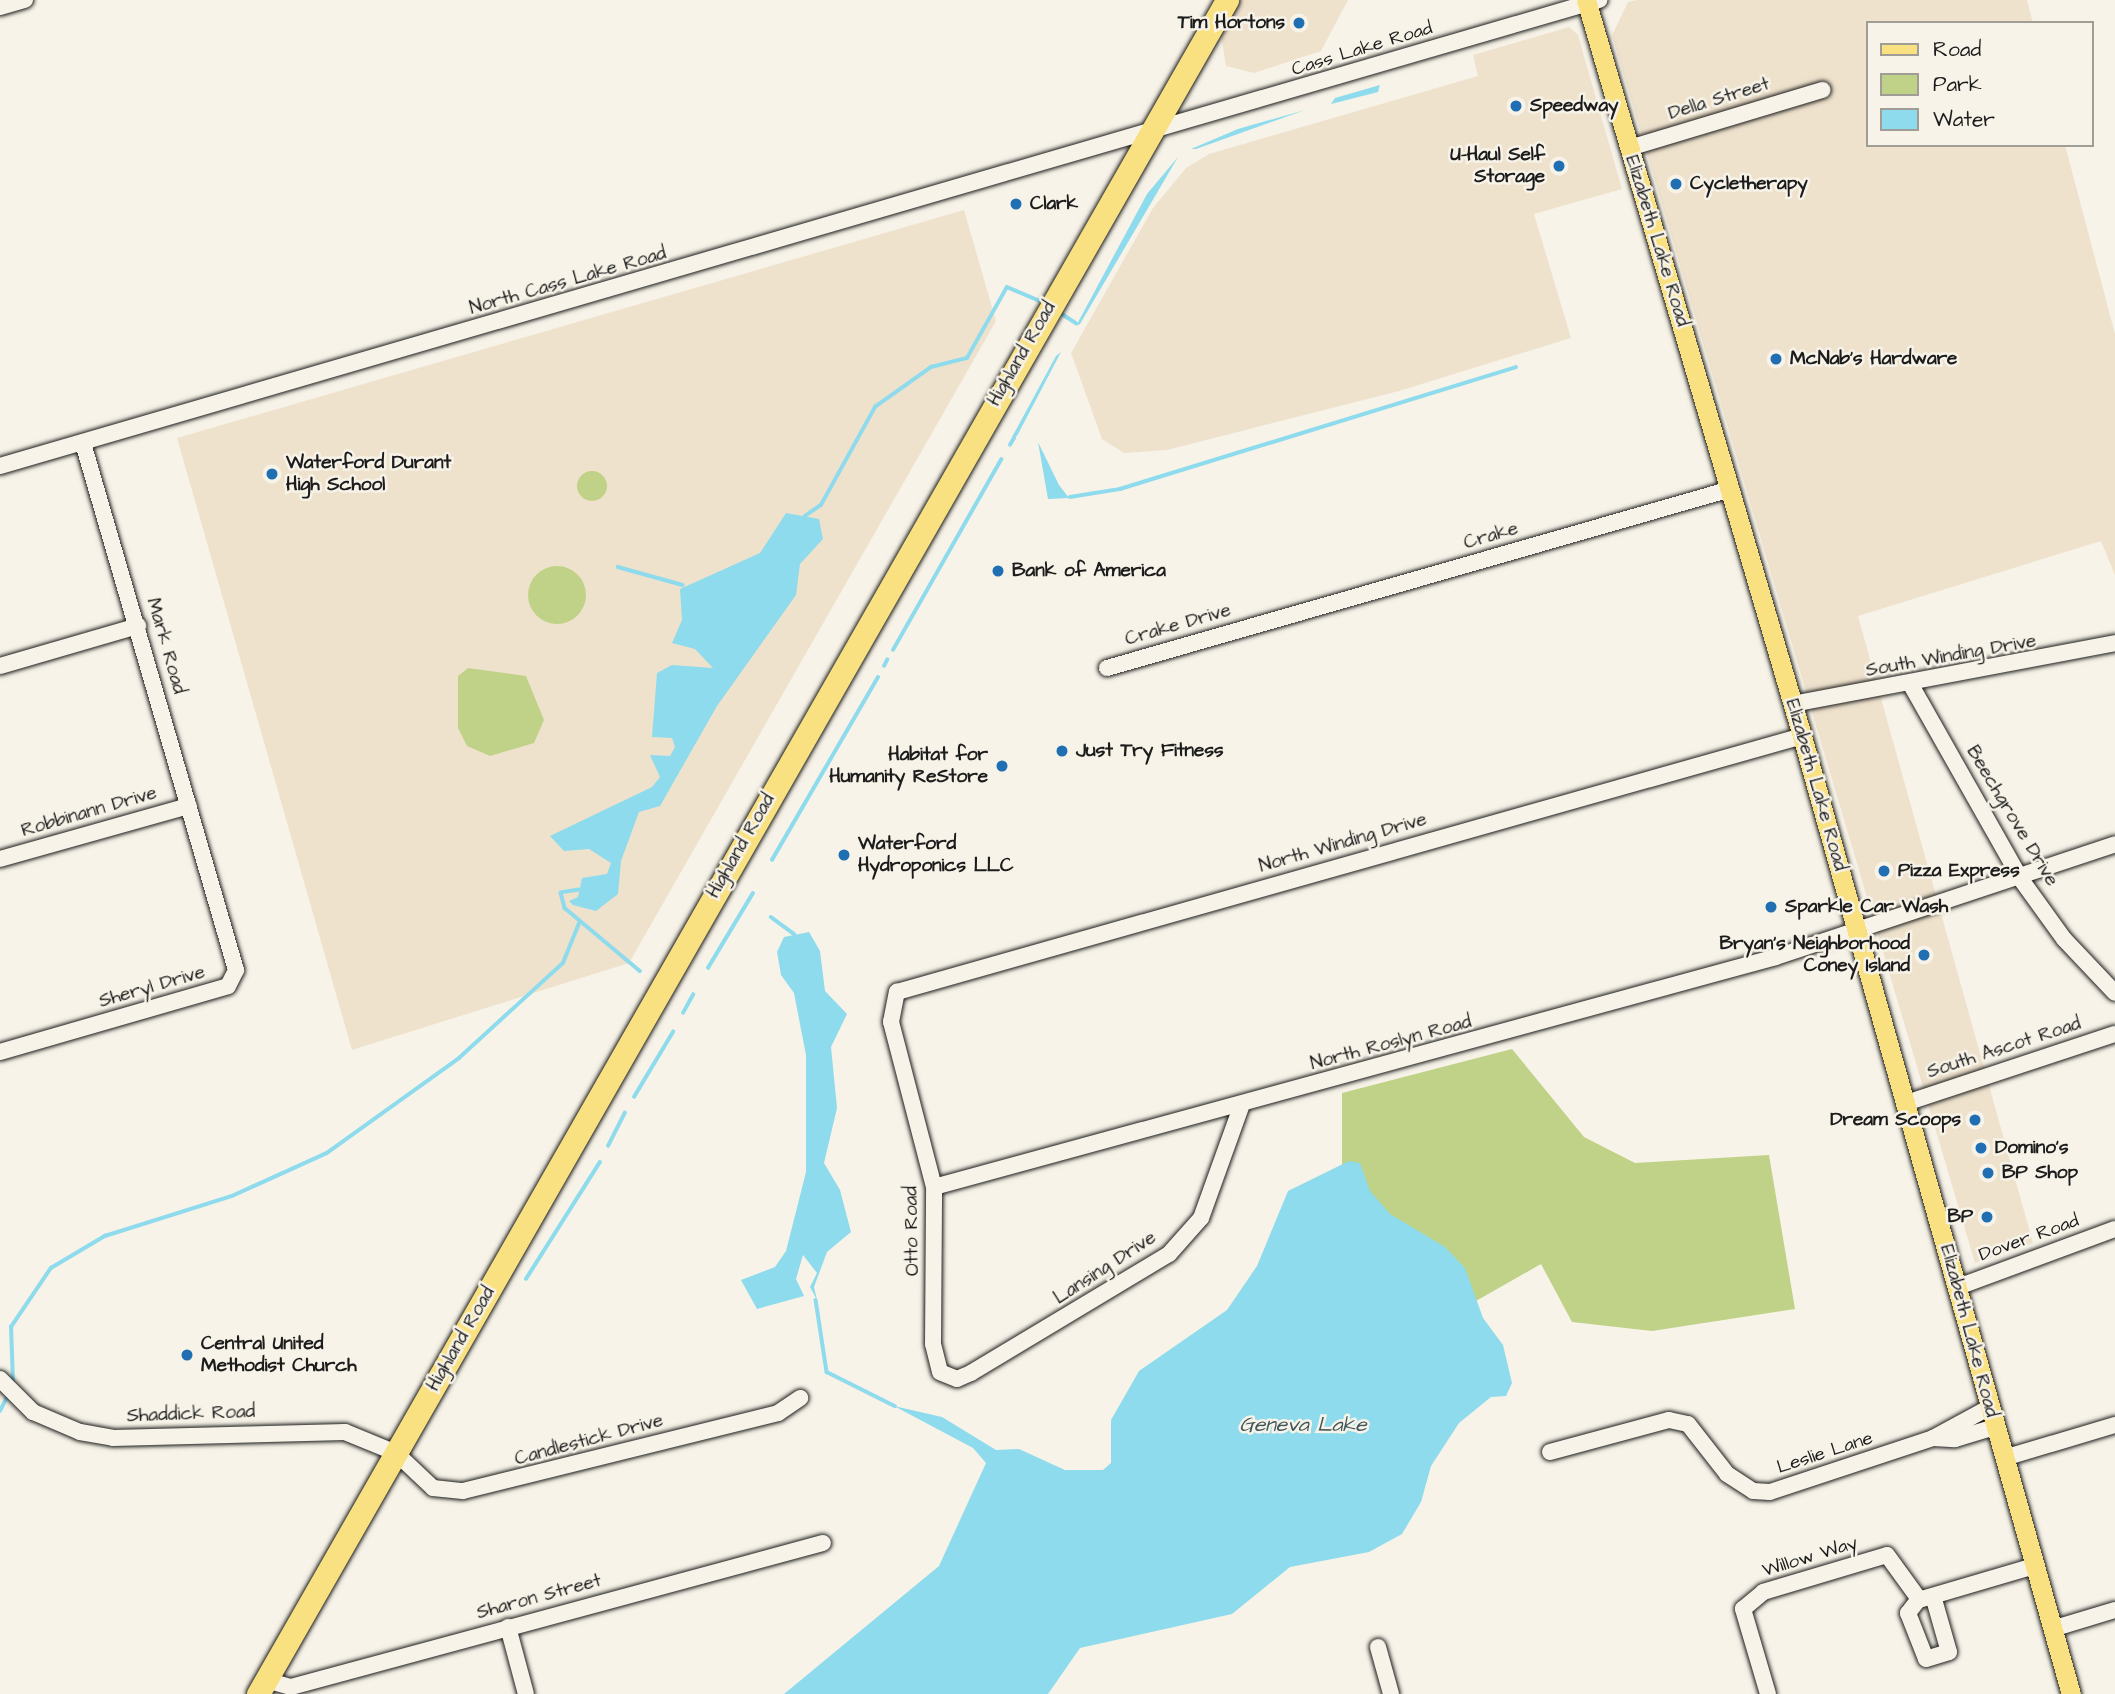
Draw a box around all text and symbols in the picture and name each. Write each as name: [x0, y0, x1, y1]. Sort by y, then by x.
place label: Tim Hortons: [1178, 12, 1285, 34]
marker: Tim Hortons: [1291, 15, 1307, 31]
street label: Cass Lake Road: [1289, 17, 1435, 81]
legend: [1867, 21, 2094, 147]
text: Road: [1933, 35, 1981, 64]
text: Park: [1933, 70, 1982, 99]
street label: Della Street: [1666, 73, 1772, 125]
place label: Speedway: [1530, 95, 1619, 117]
marker: Speedway: [1508, 98, 1524, 114]
text: Water: [1933, 105, 1995, 134]
place label: U-Haul Self Storage: [1450, 144, 1545, 188]
street label: Elizabeth Lake Road: [1620, 153, 1694, 329]
marker: U-Haul Self Storage: [1551, 158, 1567, 174]
place label: Cycletherapy: [1690, 173, 1808, 195]
marker: Cycletherapy: [1668, 176, 1684, 192]
place label: Clark: [1030, 193, 1078, 215]
marker: Clark: [1008, 196, 1024, 212]
street label: North Cass Lake Road: [467, 242, 669, 320]
street label: Highland Road: [983, 298, 1061, 410]
place label: McNab's Hardware: [1790, 348, 1957, 370]
marker: McNab's Hardware: [1768, 351, 1784, 367]
place label: Waterford Durant High School: [286, 452, 451, 496]
marker: Waterford Durant High School: [264, 466, 280, 482]
street label: Crake: [1461, 517, 1521, 555]
place label: Bank of America: [1012, 560, 1166, 582]
marker: Bank of America: [990, 563, 1006, 579]
street label: Mark Road: [141, 595, 191, 697]
street label: Crake Drive: [1122, 599, 1234, 651]
street label: South Winding Drive: [1864, 630, 2038, 682]
street label: Elizabeth Lake Road: [1781, 696, 1851, 874]
place label: Just Try Fitness: [1076, 740, 1223, 762]
street label: Beechgrove Drive: [1961, 742, 2063, 890]
marker: Just Try Fitness: [1054, 743, 1070, 759]
place label: Habitat for Humanity ReStore: [829, 744, 988, 788]
marker: Habitat for Humanity ReStore: [994, 758, 1010, 774]
street label: Robbinann Drive: [19, 782, 159, 842]
street label: Highland Road: [702, 790, 780, 902]
street label: North Winding Drive: [1257, 808, 1429, 878]
place label: Waterford Hydroponics LLC: [858, 833, 1013, 877]
marker: Waterford Hydroponics LLC: [836, 847, 852, 863]
place label: Pizza Express: [1898, 860, 2020, 882]
marker: Pizza Express: [1876, 863, 1892, 879]
place label: Sparkle Car Wash: [1785, 896, 1948, 918]
marker: Sparkle Car Wash: [1763, 899, 1779, 915]
place label: Bryan's Neighborhood Coney Island: [1720, 933, 1910, 977]
marker: Bryan's Neighborhood Coney Island: [1916, 947, 1932, 963]
street label: Sheryl Drive: [96, 961, 208, 1013]
street label: North Roslyn Road: [1308, 1011, 1474, 1075]
street label: South Ascot Road: [1924, 1012, 2084, 1084]
place label: Dream Scoops: [1830, 1109, 1961, 1131]
marker: Dream Scoops: [1967, 1112, 1983, 1128]
place label: Domino's: [1995, 1137, 2068, 1159]
marker: Domino's: [1973, 1140, 1989, 1156]
place label: BP Shop: [2002, 1162, 2078, 1184]
marker: BP Shop: [1980, 1165, 1996, 1181]
street label: Otto Road: [900, 1186, 924, 1276]
place label: BP: [1947, 1206, 1973, 1228]
street label: Dover Road: [1976, 1209, 2082, 1267]
marker: BP: [1979, 1209, 1995, 1225]
street label: Lansing Drive: [1050, 1226, 1160, 1310]
street label: Elizabeth Lake Road: [1935, 1242, 2003, 1420]
street label: Highland Road: [422, 1283, 500, 1395]
place label: Central United Methodist Church: [201, 1333, 357, 1377]
marker: Central United Methodist Church: [179, 1347, 195, 1363]
street label: Shaddick Road: [126, 1400, 256, 1428]
street label: Candlestick Drive: [512, 1409, 666, 1471]
water label: Geneva Lake: [1239, 1412, 1367, 1438]
street label: Leslie Lane: [1774, 1427, 1876, 1479]
street label: Willow Way: [1760, 1532, 1860, 1582]
street label: Sharon Street: [474, 1569, 604, 1625]

